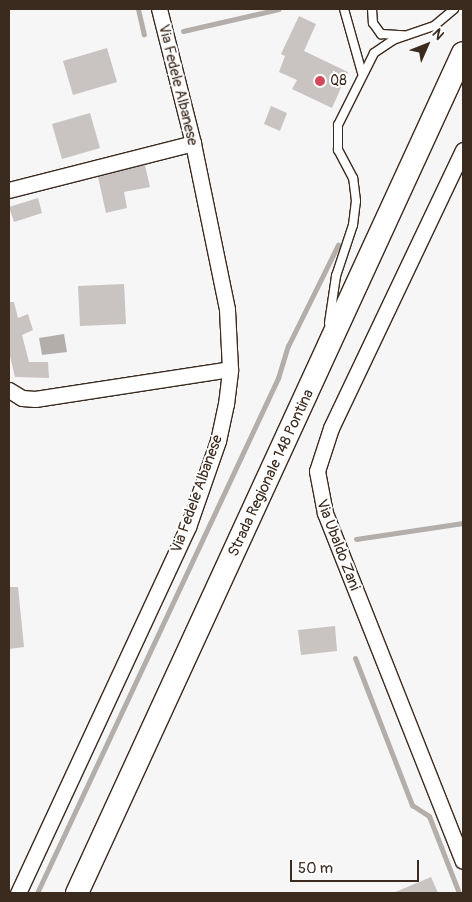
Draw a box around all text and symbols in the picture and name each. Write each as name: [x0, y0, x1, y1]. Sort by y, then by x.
north arrow: [402, 20, 452, 70]
street label: Via Fedele Albanese: [154, 23, 202, 147]
text: N: [429, 25, 448, 44]
place label: Q8: [330, 72, 347, 90]
marker: Q8: [314, 75, 326, 87]
street label: Strada Regionale 148 Pontina: [224, 386, 318, 560]
street label: Via Fedele Albanese: [167, 433, 227, 555]
street label: Via Ubaldo Zani: [312, 497, 364, 593]
scale bar: [292, 850, 421, 882]
text: 50 m: [298, 859, 333, 878]

